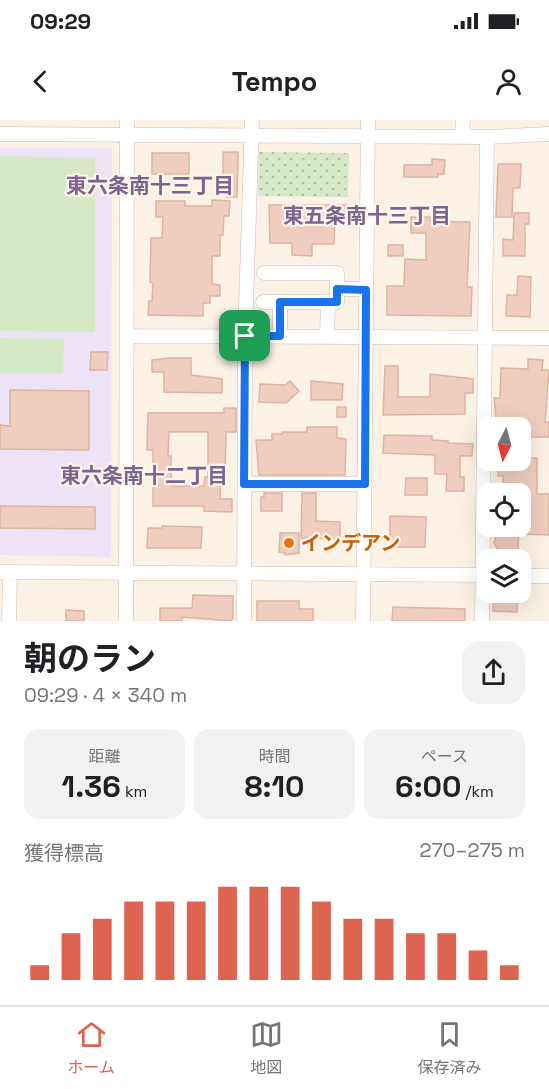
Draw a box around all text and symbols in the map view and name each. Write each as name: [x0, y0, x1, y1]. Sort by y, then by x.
text: 09:29: [30, 7, 91, 35]
text: Tempo: [232, 64, 317, 99]
icon: back: [24, 65, 57, 98]
icon: person: [492, 65, 525, 98]
district label: 東六条南十三丁目: [66, 172, 234, 199]
district label: 東五条南十三丁目: [283, 202, 451, 229]
pin: [219, 310, 270, 361]
icon: arrive: [228, 319, 261, 352]
north arrow: [477, 417, 531, 471]
map controls: [477, 417, 531, 603]
district label: 東六条南十二丁目: [60, 462, 228, 489]
button: locate: [477, 483, 531, 537]
place label: インデアン: [301, 530, 400, 556]
marker: インデアン: [282, 536, 296, 550]
button: layers: [477, 549, 531, 603]
text: 朝のラン: [24, 638, 156, 680]
button: share: [462, 641, 525, 704]
text: 09:29 · 4 × 340 m: [24, 682, 187, 708]
text: 距離: [88, 746, 121, 767]
text: 時間: [258, 746, 291, 767]
text: ペース: [421, 746, 468, 767]
text: 1.36: [62, 767, 121, 806]
text: 8:10: [245, 767, 304, 806]
text: 6:00: [395, 767, 461, 806]
text: km: [121, 781, 147, 802]
text: /km: [461, 781, 494, 802]
text: 270–275 m: [420, 837, 525, 863]
text: 獲得標高: [24, 840, 104, 866]
tab: ホーム: [67, 1018, 115, 1078]
tab: 地図: [250, 1018, 283, 1078]
tab: 保存済み: [418, 1018, 482, 1078]

